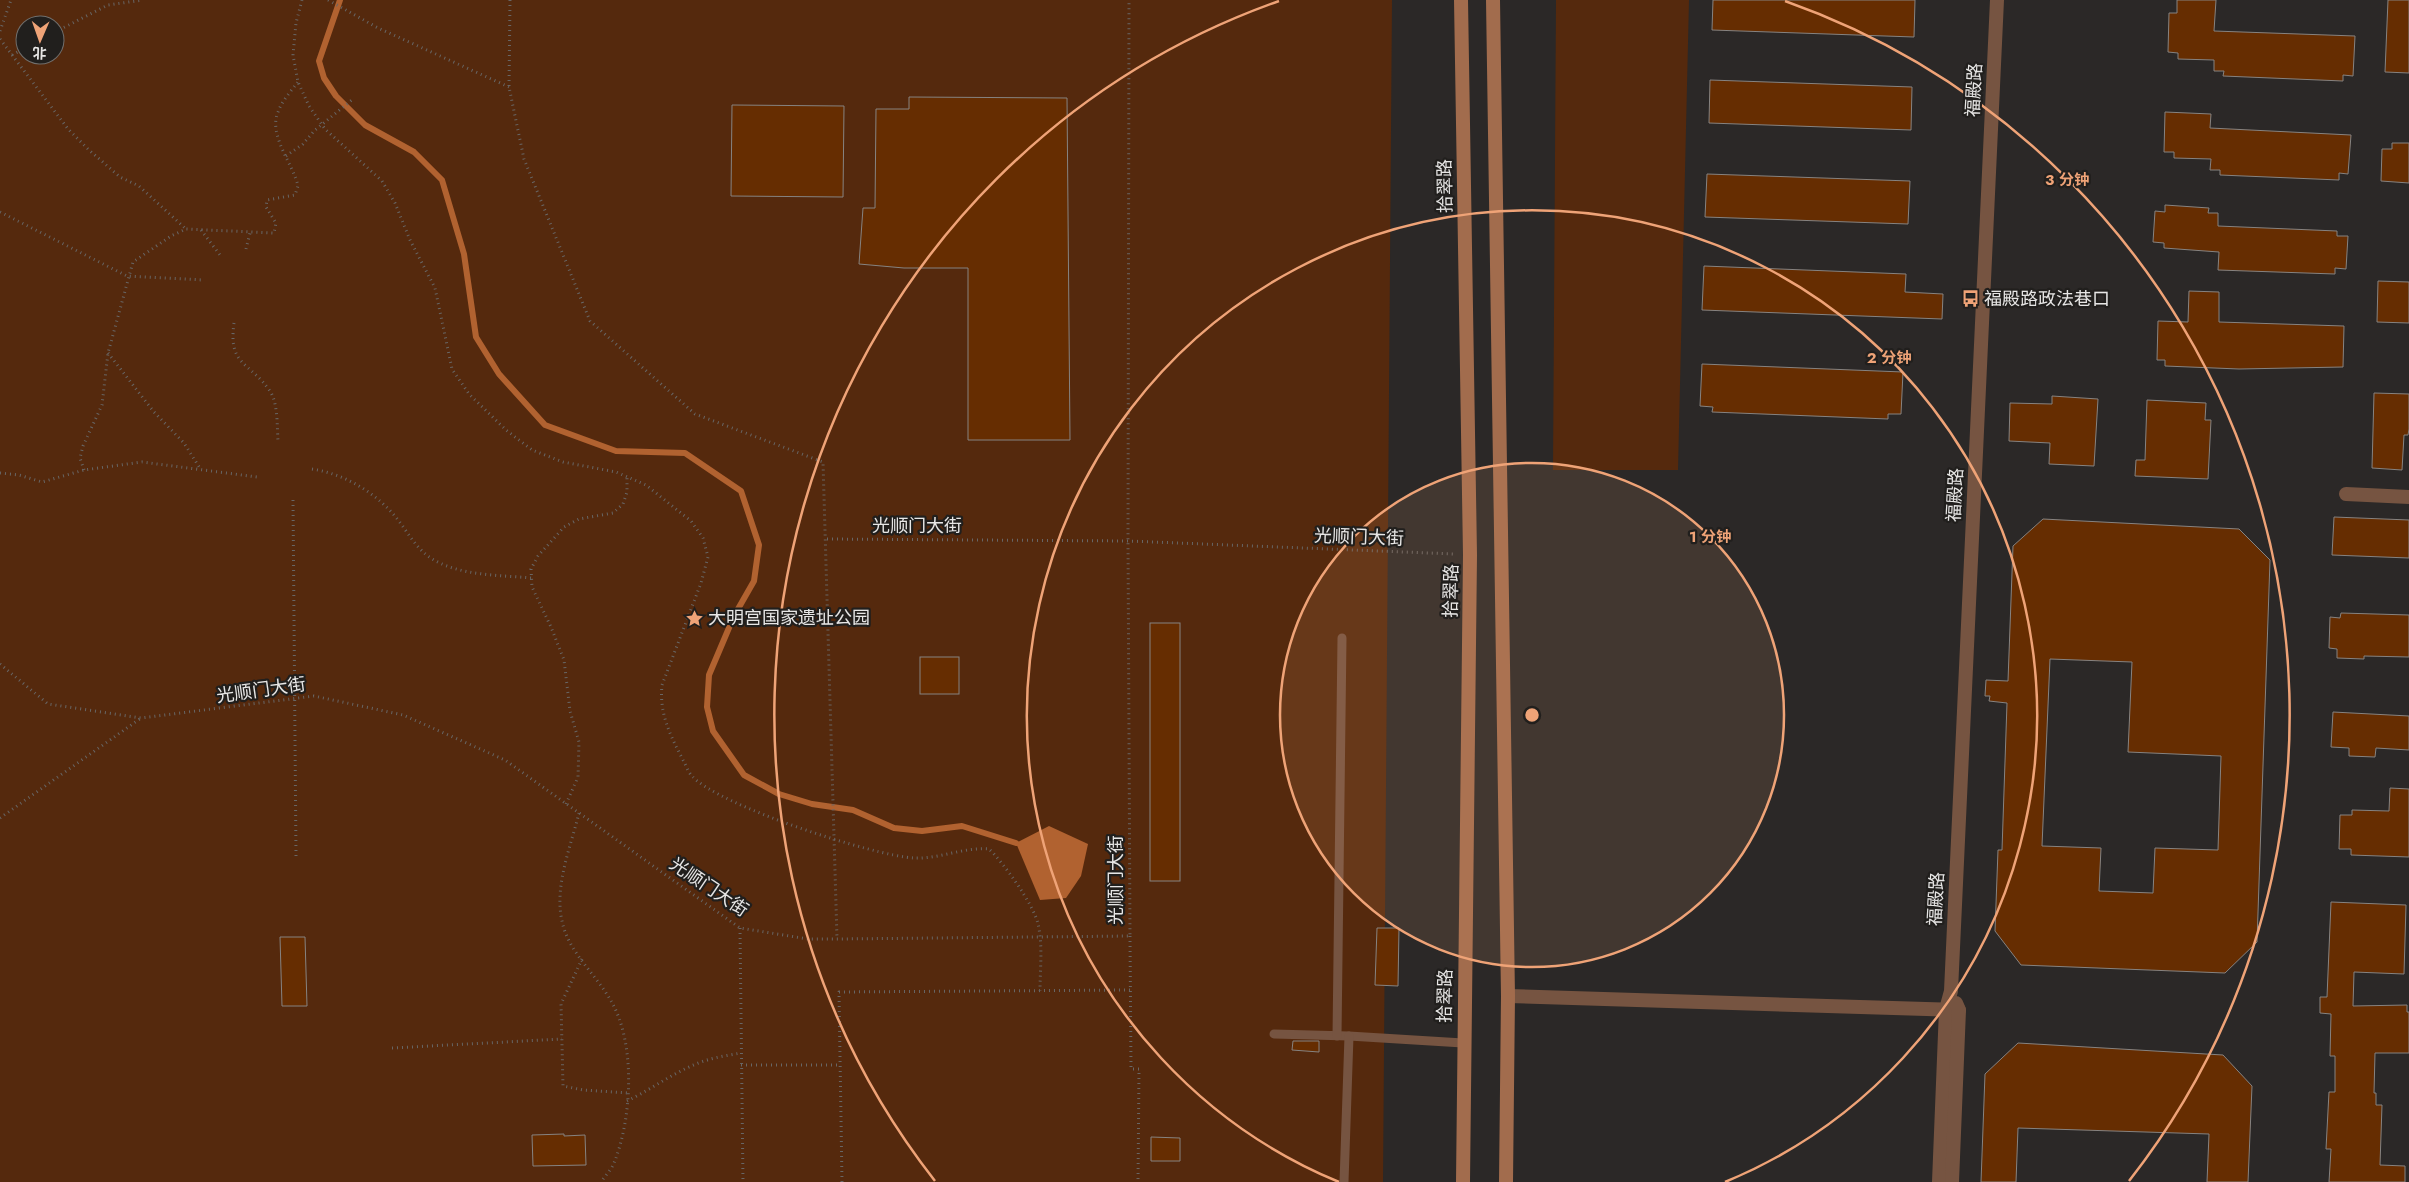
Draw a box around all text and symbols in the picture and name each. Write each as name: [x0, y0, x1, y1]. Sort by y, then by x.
north arrow: [15, 15, 65, 65]
text: 北: [32, 43, 47, 63]
street label: 福殿路: [1960, 62, 1988, 118]
street label: 拾翠路: [1432, 159, 1458, 213]
text: 3 分钟: [2045, 169, 2089, 191]
place label: 福殿路政法巷口: [1984, 286, 2110, 312]
bus stop icon: 福殿路政法巷口: [1960, 289, 1980, 309]
text: 2 分钟: [1867, 347, 1911, 369]
street label: 福殿路: [1941, 467, 1969, 523]
street label: 光顺门大街: [872, 513, 962, 539]
street label: 光顺门大街: [1314, 522, 1404, 552]
text: 1 分钟: [1689, 526, 1731, 548]
street label: 拾翠路: [1438, 564, 1464, 618]
place label: 大明宫国家遗址公园: [708, 605, 870, 631]
place icon: 大明宫国家遗址公园: [684, 608, 704, 628]
street label: 光顺门大街: [215, 671, 307, 709]
centre of rings: [1523, 706, 1541, 724]
street label: 光顺门大街: [1103, 835, 1129, 925]
street label: 光顺门大街: [664, 851, 754, 923]
street label: 福殿路: [1922, 871, 1950, 927]
street label: 拾翠路: [1432, 969, 1458, 1023]

